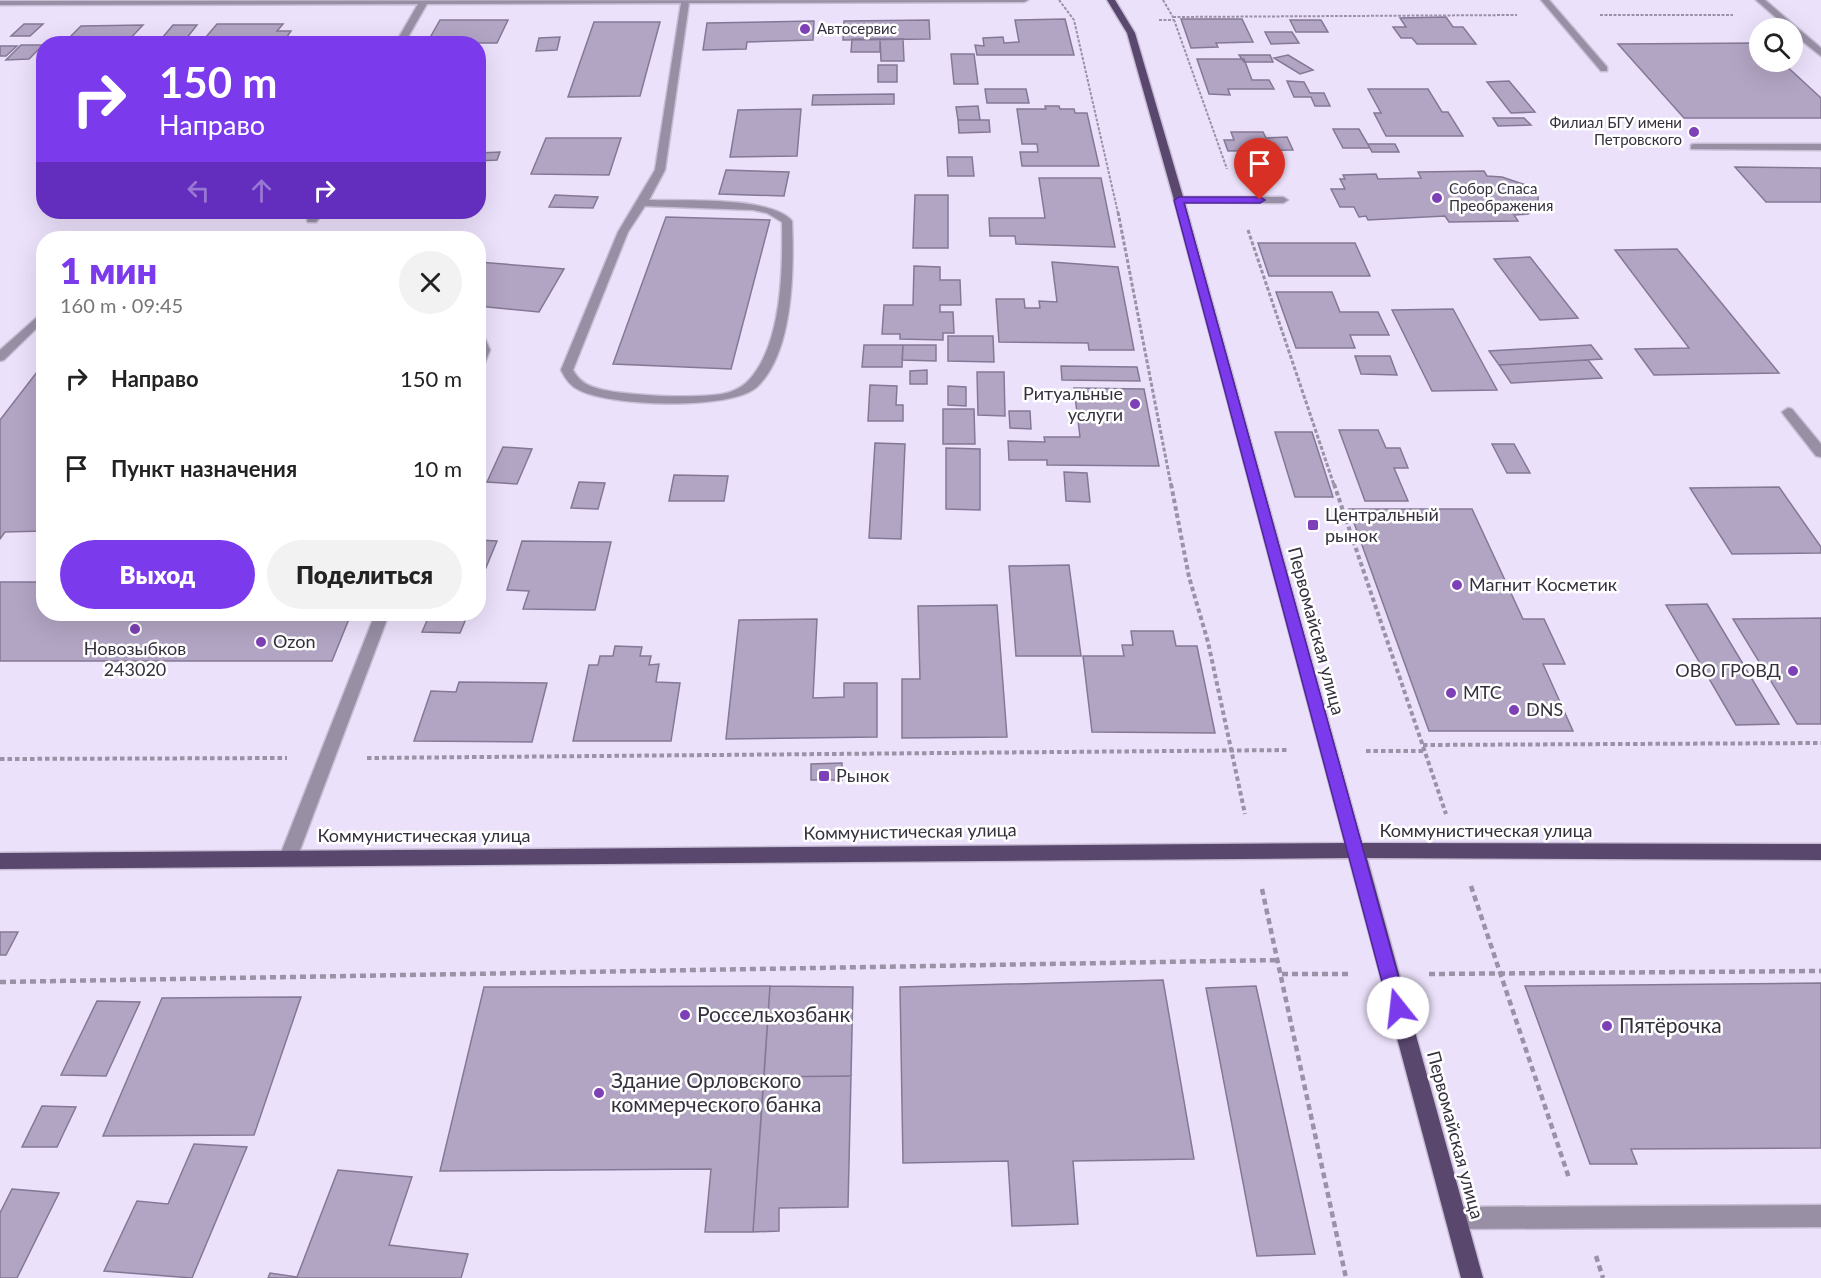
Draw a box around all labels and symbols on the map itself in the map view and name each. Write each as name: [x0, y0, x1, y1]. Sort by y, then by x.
place label: Автосервис: [817, 19, 897, 37]
marker: Автосервис: [798, 22, 812, 36]
place label: Филиал БГУ имени Петровского: [1549, 113, 1682, 148]
marker: Филиал БГУ имени Петровского: [1687, 125, 1701, 139]
pin: [1234, 138, 1285, 200]
place label: Собор Спаса Преображения: [1449, 179, 1553, 214]
marker: Собор Спаса Преображения: [1430, 191, 1444, 205]
place label: Ритуальные услуги: [1023, 382, 1123, 425]
marker: Ритуальные услуги: [1128, 397, 1142, 411]
place label: Центральный рынок: [1325, 503, 1439, 546]
marker: Центральный рынок: [1306, 518, 1320, 532]
street label: Первомайская улица: [1284, 544, 1350, 717]
place label: Магнит Косметик: [1469, 573, 1618, 595]
marker: Магнит Косметик: [1450, 578, 1464, 592]
marker: Новозыбков 243020: [128, 622, 142, 636]
place label: Ozon: [273, 630, 315, 652]
marker: Ozon: [254, 635, 268, 649]
place label: Новозыбков 243020: [84, 637, 186, 680]
place label: ОВО ГРОВД: [1675, 659, 1781, 681]
marker: ОВО ГРОВД: [1786, 664, 1800, 678]
place label: МТС: [1463, 681, 1502, 703]
marker: МТС: [1444, 686, 1458, 700]
place label: DNS: [1526, 698, 1563, 720]
marker: DNS: [1507, 703, 1521, 717]
place label: Рынок: [836, 764, 890, 786]
marker: Рынок: [817, 769, 831, 783]
street label: Коммунистическая улица: [803, 818, 1017, 844]
street label: Коммунистическая улица: [1379, 819, 1593, 841]
street label: Коммунистическая улица: [317, 824, 531, 846]
position arrow: [1366, 976, 1430, 1040]
place label: Россельхозбанк: [697, 1001, 850, 1026]
marker: Россельхозбанк: [678, 1008, 692, 1022]
place label: Пятёрочка: [1619, 1012, 1722, 1037]
marker: Пятёрочка: [1600, 1019, 1614, 1033]
street label: Первомайская улица: [1423, 1048, 1489, 1221]
place label: Здание Орловского коммерческого банка: [611, 1067, 821, 1116]
marker: Здание Орловского коммерческого банка: [592, 1086, 606, 1100]

